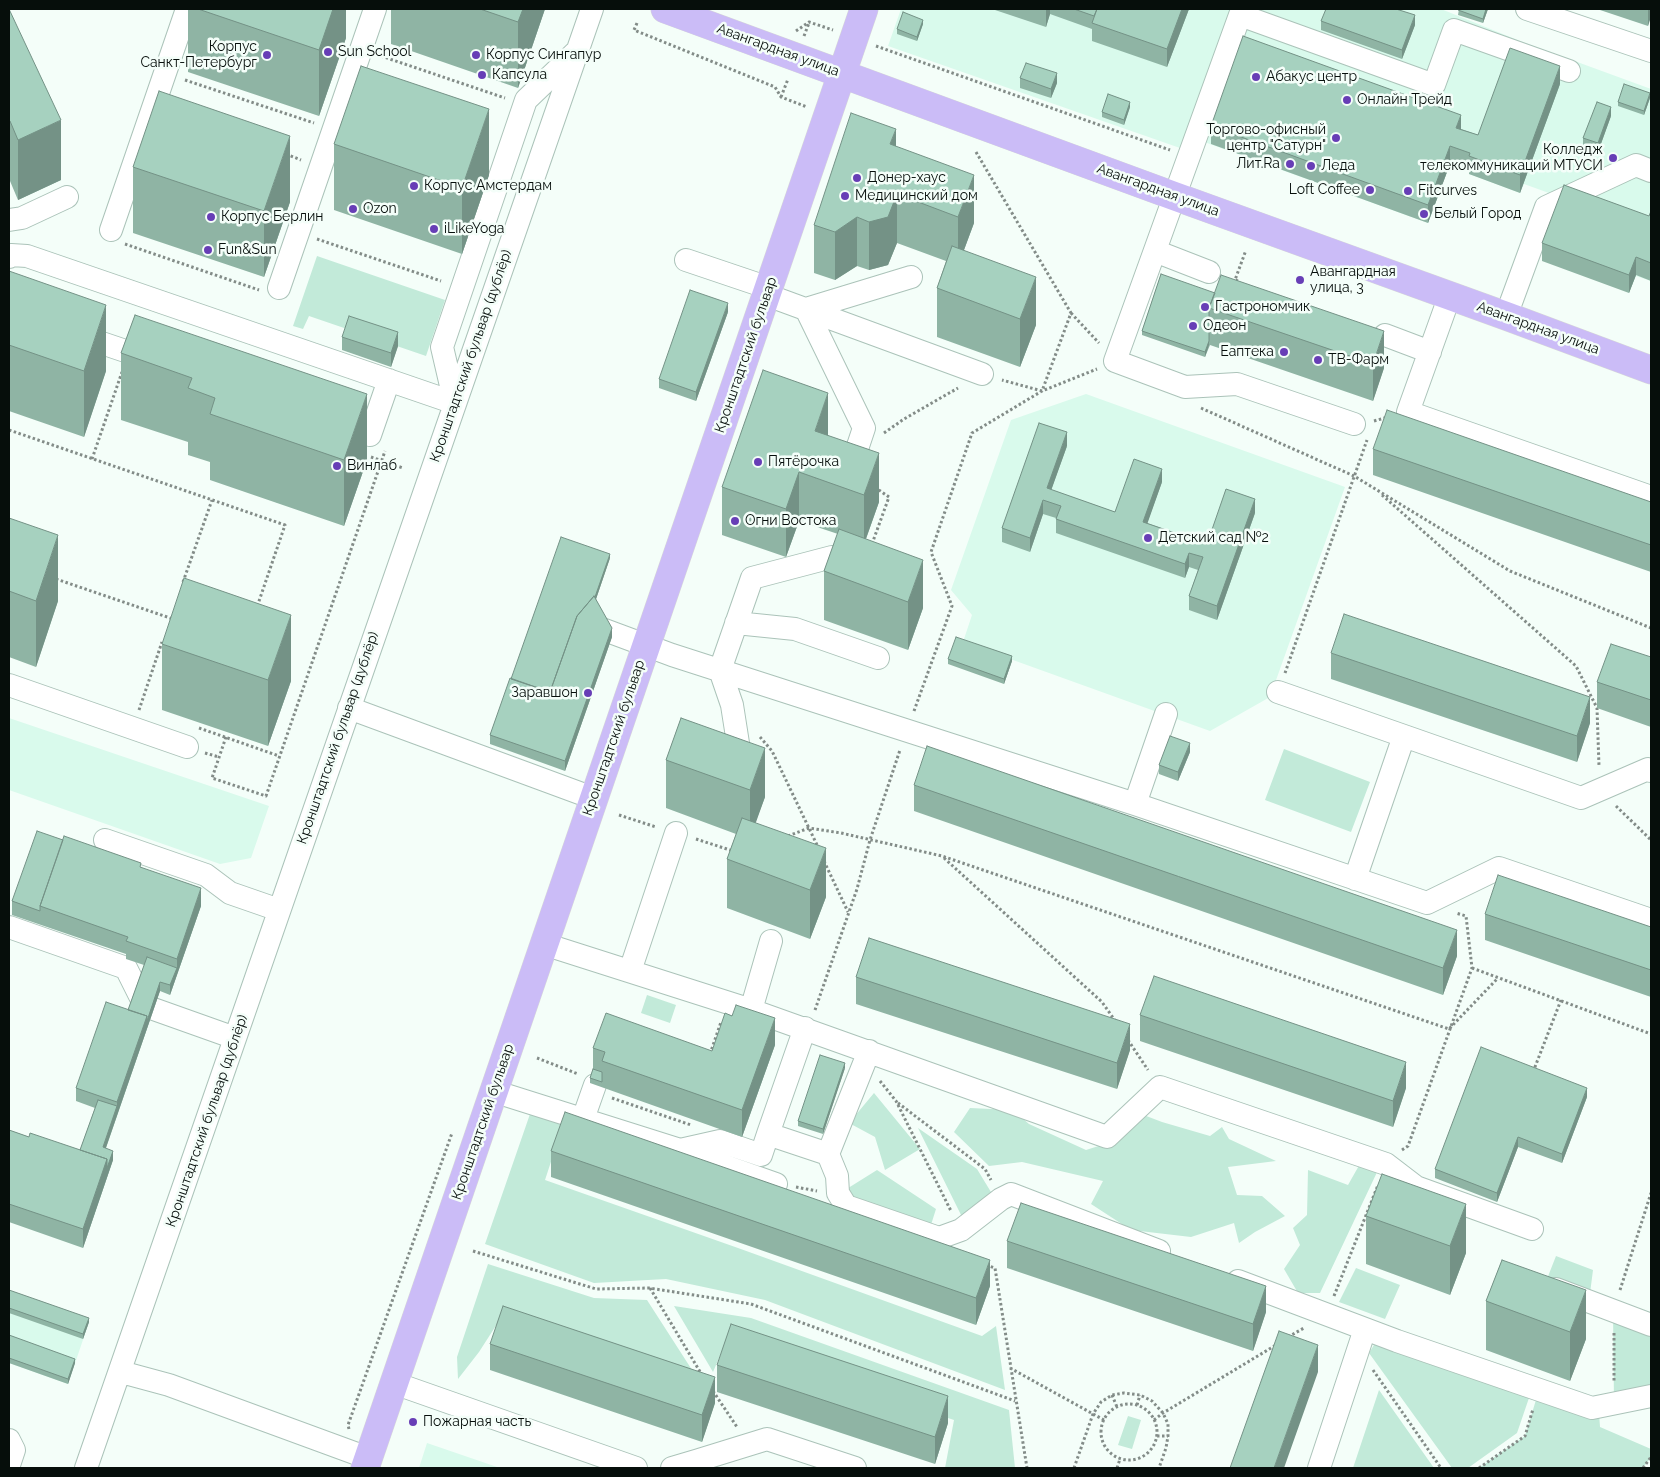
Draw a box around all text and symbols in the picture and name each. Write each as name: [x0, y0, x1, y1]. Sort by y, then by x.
street label: Авангардная улица: [715, 20, 841, 80]
place label: Корпус Санкт-Петербург: [140, 39, 257, 72]
place label: Sun School: [338, 44, 411, 60]
marker: Sun School: [322, 46, 334, 58]
place label: Корпус Сингапур: [486, 47, 602, 63]
marker: Корпус Санкт-Петербург: [261, 49, 273, 61]
marker: Корпус Сингапур: [470, 49, 482, 61]
place label: Капсула: [492, 67, 547, 83]
marker: Капсула: [476, 69, 488, 81]
place label: Абакус центр: [1266, 69, 1357, 85]
marker: Абакус центр: [1250, 71, 1262, 83]
place label: Онлайн Трейд: [1357, 92, 1452, 108]
marker: Онлайн Трейд: [1341, 94, 1353, 106]
place label: Торгово-офисный центр "Сатурн": [1206, 122, 1326, 154]
marker: Торгово-офисный центр "Сатурн": [1330, 132, 1342, 144]
place label: Колледж телекоммуникаций МТУСИ: [1420, 142, 1603, 174]
marker: Колледж телекоммуникаций МТУСИ: [1607, 152, 1619, 164]
place label: Лит.Ra: [1236, 156, 1280, 172]
marker: Лит.Ra: [1284, 158, 1296, 170]
place label: Леда: [1321, 158, 1355, 174]
street label: Авангардная улица: [1095, 160, 1221, 220]
marker: Леда: [1305, 160, 1317, 172]
place label: Донер-хаус: [867, 170, 946, 186]
marker: Донер-хаус: [851, 172, 863, 184]
place label: Корпус Амстердам: [424, 178, 552, 194]
marker: Корпус Амстердам: [408, 180, 420, 192]
place label: Loft Coffee: [1289, 182, 1360, 198]
place label: Fitcurves: [1418, 183, 1477, 199]
marker: Loft Coffee: [1364, 184, 1376, 196]
marker: Fitcurves: [1402, 185, 1414, 197]
place label: Медицинский дом: [855, 188, 978, 204]
marker: Медицинский дом: [839, 190, 851, 202]
place label: Ozon: [363, 201, 397, 217]
marker: Ozon: [347, 203, 359, 215]
place label: Белый Город: [1434, 206, 1521, 222]
marker: Белый Город: [1418, 208, 1430, 220]
place label: Корпус Берлин: [221, 209, 323, 225]
marker: Корпус Берлин: [205, 211, 217, 223]
place label: iLikeYoga: [444, 221, 504, 237]
marker: iLikeYoga: [428, 223, 440, 235]
place label: Fun&Sun: [218, 242, 277, 258]
marker: Fun&Sun: [202, 244, 214, 256]
street label: Кронштадтский бульвар (дублёр): [427, 248, 515, 464]
place label: Авангардная улица, 3: [1310, 264, 1396, 296]
marker: Авангардная улица, 3: [1294, 274, 1306, 286]
street label: Кронштадтский бульвар: [711, 275, 781, 435]
street label: Авангардная улица: [1475, 298, 1601, 358]
place label: Гастрономчик: [1215, 299, 1310, 315]
marker: Гастрономчик: [1199, 301, 1211, 313]
place label: Одеон: [1203, 318, 1246, 334]
marker: Одеон: [1187, 320, 1199, 332]
place label: Еаптека: [1220, 344, 1274, 360]
marker: Еаптека: [1278, 346, 1290, 358]
place label: ТВ-Фарм: [1328, 352, 1389, 368]
marker: ТВ-Фарм: [1312, 354, 1324, 366]
place label: Пятёрочка: [768, 454, 839, 470]
marker: Пятёрочка: [752, 456, 764, 468]
place label: Винлаб: [347, 458, 397, 474]
marker: Винлаб: [331, 460, 343, 472]
place label: Огни Востока: [745, 513, 836, 529]
marker: Огни Востока: [729, 515, 741, 527]
place label: Детский сад №2: [1158, 530, 1269, 546]
marker: Детский сад №2: [1142, 532, 1154, 544]
street label: Кронштадтский бульвар (дублёр): [294, 630, 382, 846]
street label: Кронштадтский бульвар: [579, 658, 649, 818]
place label: Заравшон: [511, 685, 578, 701]
marker: Заравшон: [582, 687, 594, 699]
street label: Кронштадтский бульвар (дублёр): [163, 1013, 251, 1229]
street label: Кронштадтский бульвар: [448, 1042, 518, 1202]
place label: Пожарная часть: [423, 1414, 531, 1430]
marker: Пожарная часть: [407, 1416, 419, 1428]

